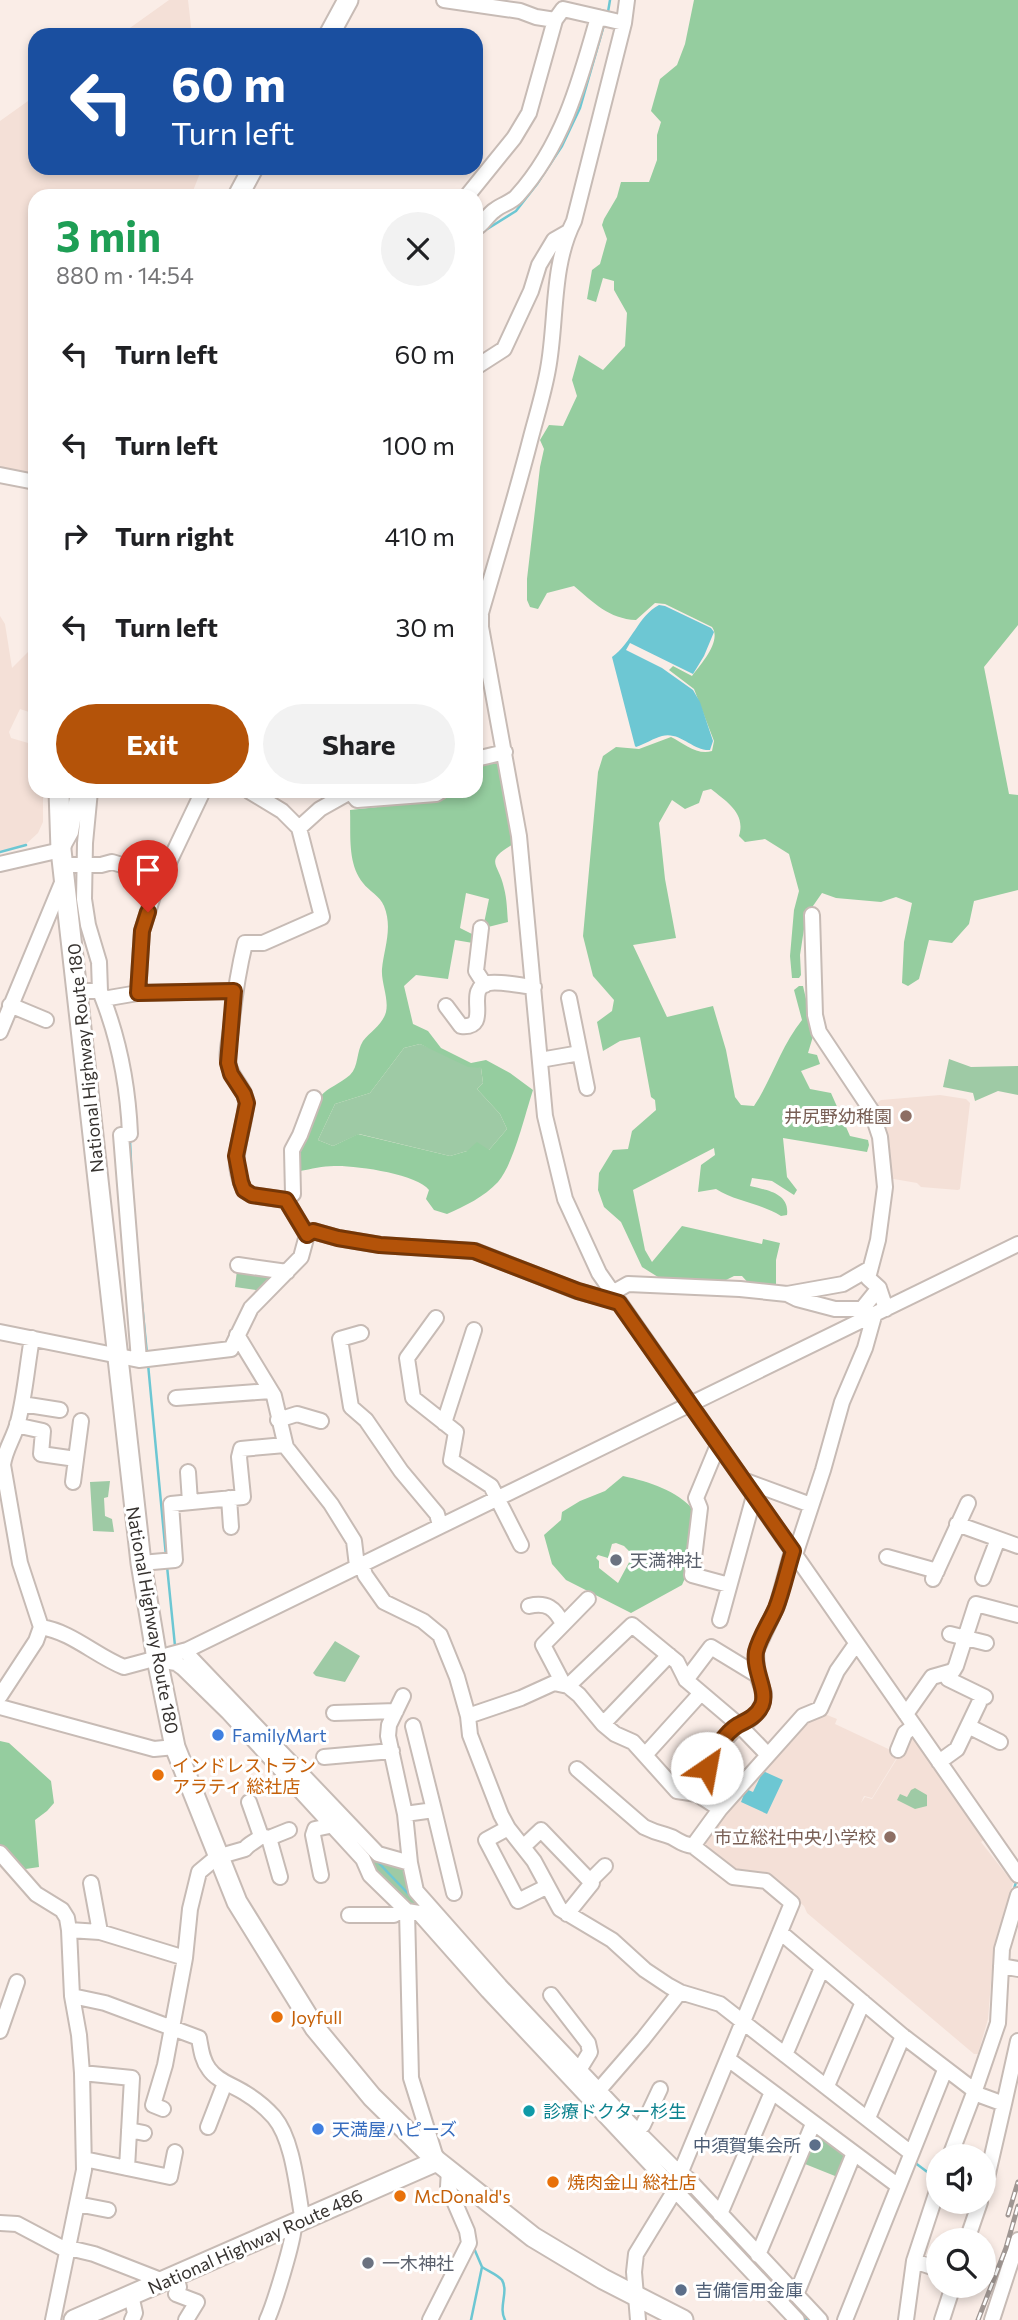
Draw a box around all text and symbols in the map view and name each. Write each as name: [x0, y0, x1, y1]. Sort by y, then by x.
text: 60 m: [171, 52, 286, 112]
icon: left: [56, 56, 147, 147]
text: Turn left: [171, 112, 295, 152]
text: 3 min: [56, 209, 161, 261]
button: close: [381, 212, 455, 286]
text: 880 m · 14:54: [56, 261, 194, 289]
icon: left: [56, 335, 94, 373]
text: Turn left: [115, 338, 218, 369]
text: 60 m: [395, 338, 455, 369]
icon: left: [56, 426, 94, 464]
text: Turn left: [115, 429, 218, 460]
text: 100 m: [382, 429, 455, 460]
icon: right: [56, 517, 94, 555]
text: Turn right: [115, 520, 234, 551]
text: 410 m: [384, 520, 455, 551]
icon: left: [56, 608, 94, 646]
text: Turn left: [115, 611, 218, 642]
text: 30 m: [396, 611, 455, 642]
button: Exit: [56, 704, 249, 784]
button: Share: [263, 704, 455, 784]
pin: [118, 840, 178, 912]
icon: arrive: [129, 851, 167, 889]
street label: National Highway Route 180: [62, 942, 108, 1174]
place label: 井尻野幼稚園: [784, 1105, 892, 1127]
marker: 井尻野幼稚園: [898, 1108, 914, 1124]
street label: National Highway Route 180: [122, 1505, 184, 1735]
place label: 天満神社: [630, 1549, 702, 1571]
marker: 天満神社: [608, 1552, 624, 1568]
place label: FamilyMart: [232, 1724, 327, 1746]
marker: FamilyMart: [210, 1727, 226, 1743]
position arrow: [670, 1731, 744, 1805]
place label: インドレストラン アラティ 総社店: [172, 1754, 316, 1797]
marker: インドレストラン アラティ 総社店: [150, 1767, 166, 1783]
place label: 市立総社中央小学校: [714, 1826, 876, 1848]
marker: 市立総社中央小学校: [882, 1829, 898, 1845]
place label: Joyfull: [291, 2006, 342, 2028]
marker: Joyfull: [269, 2009, 285, 2025]
place label: 診療ドクター杉生: [543, 2100, 686, 2122]
marker: 診療ドクター杉生: [521, 2103, 537, 2119]
place label: 天満屋ハピーズ: [332, 2118, 457, 2140]
marker: 天満屋ハピーズ: [310, 2121, 326, 2137]
place label: 中須賀集会所: [693, 2134, 801, 2156]
marker: 中須賀集会所: [807, 2137, 823, 2153]
map controls: [926, 2144, 996, 2298]
button: sound: [926, 2144, 996, 2214]
place label: 焼肉金山 総社店: [567, 2171, 696, 2193]
marker: 焼肉金山 総社店: [545, 2174, 561, 2190]
street label: National Highway Route 486: [144, 2184, 366, 2298]
place label: McDonald's: [414, 2185, 511, 2207]
marker: McDonald's: [392, 2188, 408, 2204]
button: search: [926, 2228, 996, 2298]
place label: 一木神社: [382, 2252, 454, 2274]
marker: 一木神社: [360, 2255, 376, 2271]
place label: 吉備信用金庫: [695, 2279, 803, 2301]
marker: 吉備信用金庫: [673, 2282, 689, 2298]

